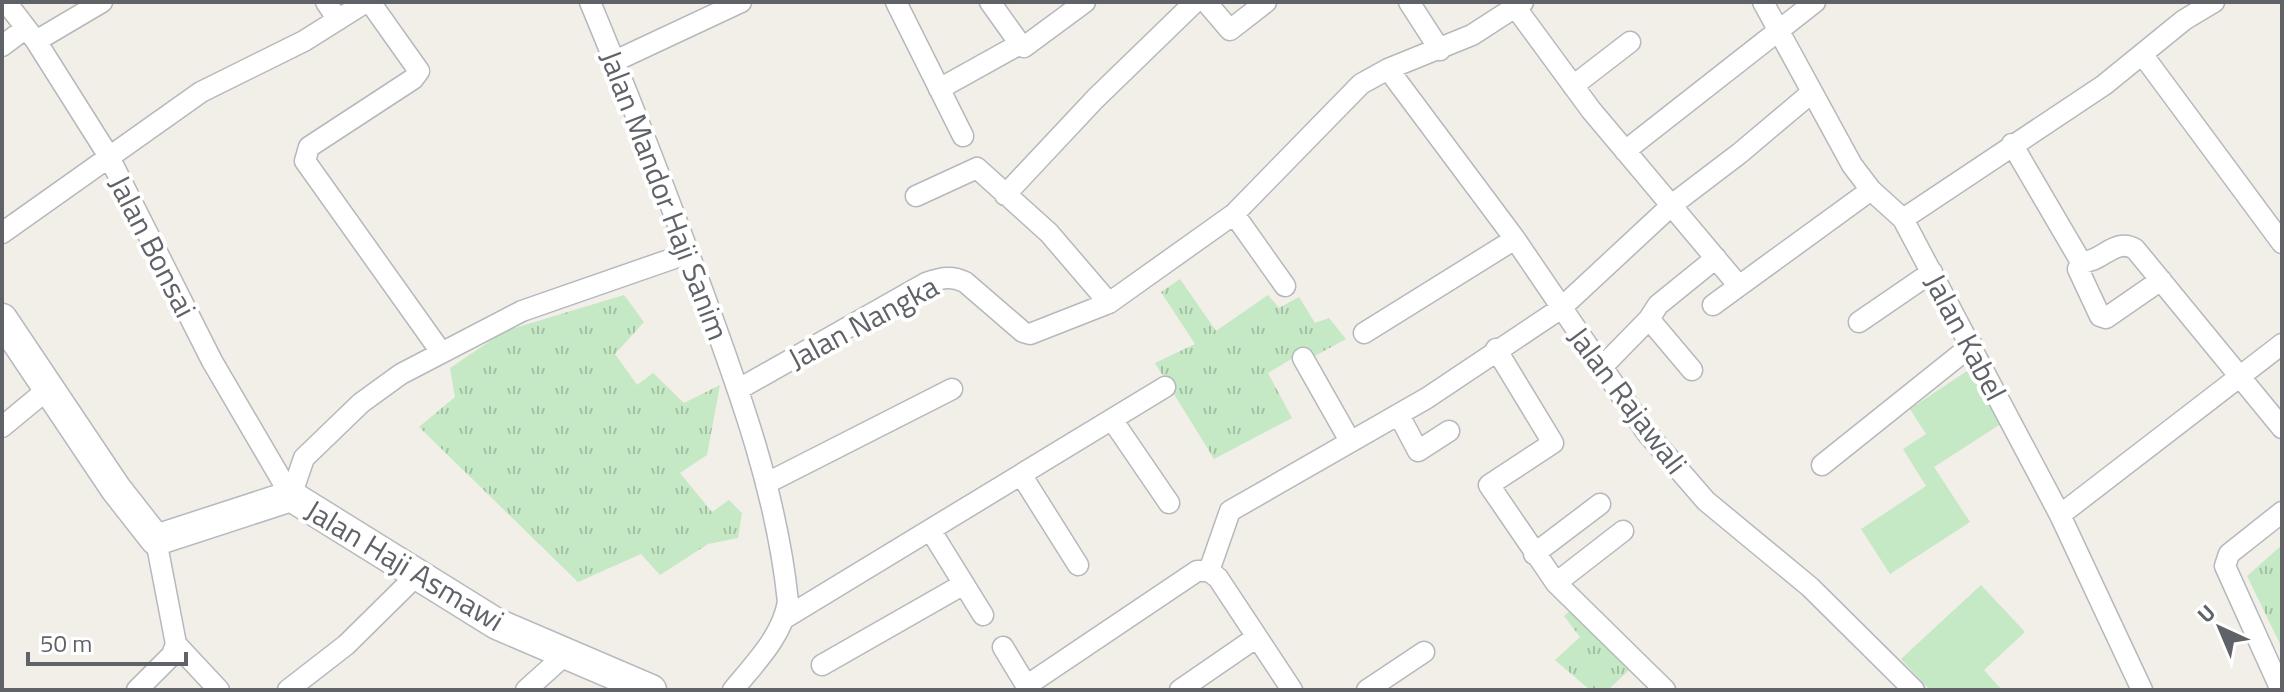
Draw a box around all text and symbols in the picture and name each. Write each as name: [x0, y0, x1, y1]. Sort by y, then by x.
street label: Jalan Mandor Haji Sanim: [588, 43, 742, 347]
street label: Jalan Bonsai: [97, 167, 209, 325]
street label: Jalan Nangka: [780, 263, 946, 381]
street label: Jalan Kabel: [1913, 265, 2019, 409]
street label: Jalan Rajawali: [1557, 316, 1699, 484]
street label: Jalan Haji Asmawi: [297, 487, 513, 643]
north arrow: [2180, 588, 2260, 668]
text: U: [2189, 596, 2223, 631]
scale bar: [28, 616, 186, 666]
text: 50 m: [40, 625, 92, 661]

